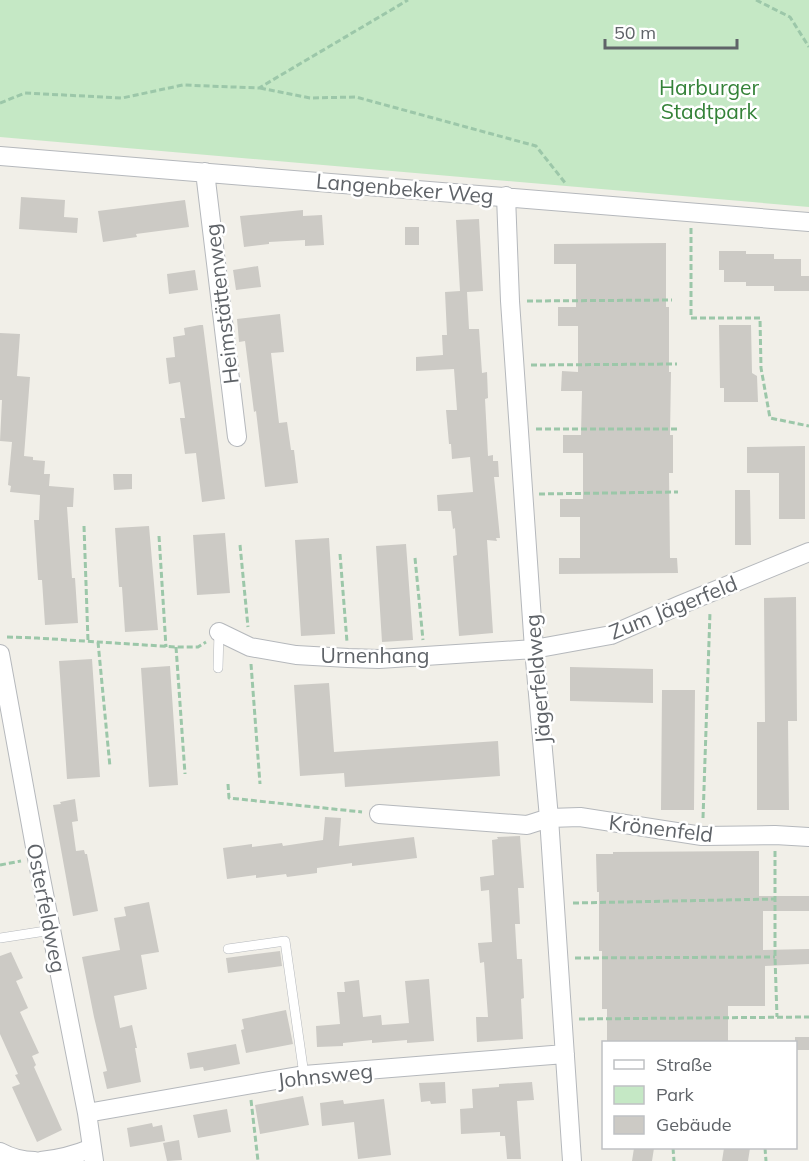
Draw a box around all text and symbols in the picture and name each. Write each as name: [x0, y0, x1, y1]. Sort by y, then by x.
scale bar: [605, 12, 737, 50]
text: 50 m: [614, 21, 656, 44]
park label: Harburger Stadtpark: [659, 74, 759, 124]
street label: Langenbeker Weg: [315, 167, 495, 209]
street label: Heimstättenweg: [198, 222, 244, 386]
street label: Zum Jägerfeld: [605, 569, 741, 645]
street label: Jägerfeldweg: [518, 613, 556, 745]
street label: Urnenhang: [321, 642, 429, 668]
street label: Krönenfeld: [607, 809, 715, 847]
street label: Osterfeldweg: [22, 841, 72, 975]
legend: [602, 1041, 797, 1149]
text: Straße: [656, 1053, 712, 1076]
street label: Johnsweg: [276, 1057, 374, 1093]
text: Park: [656, 1083, 695, 1106]
text: Gebäude: [656, 1113, 732, 1136]

